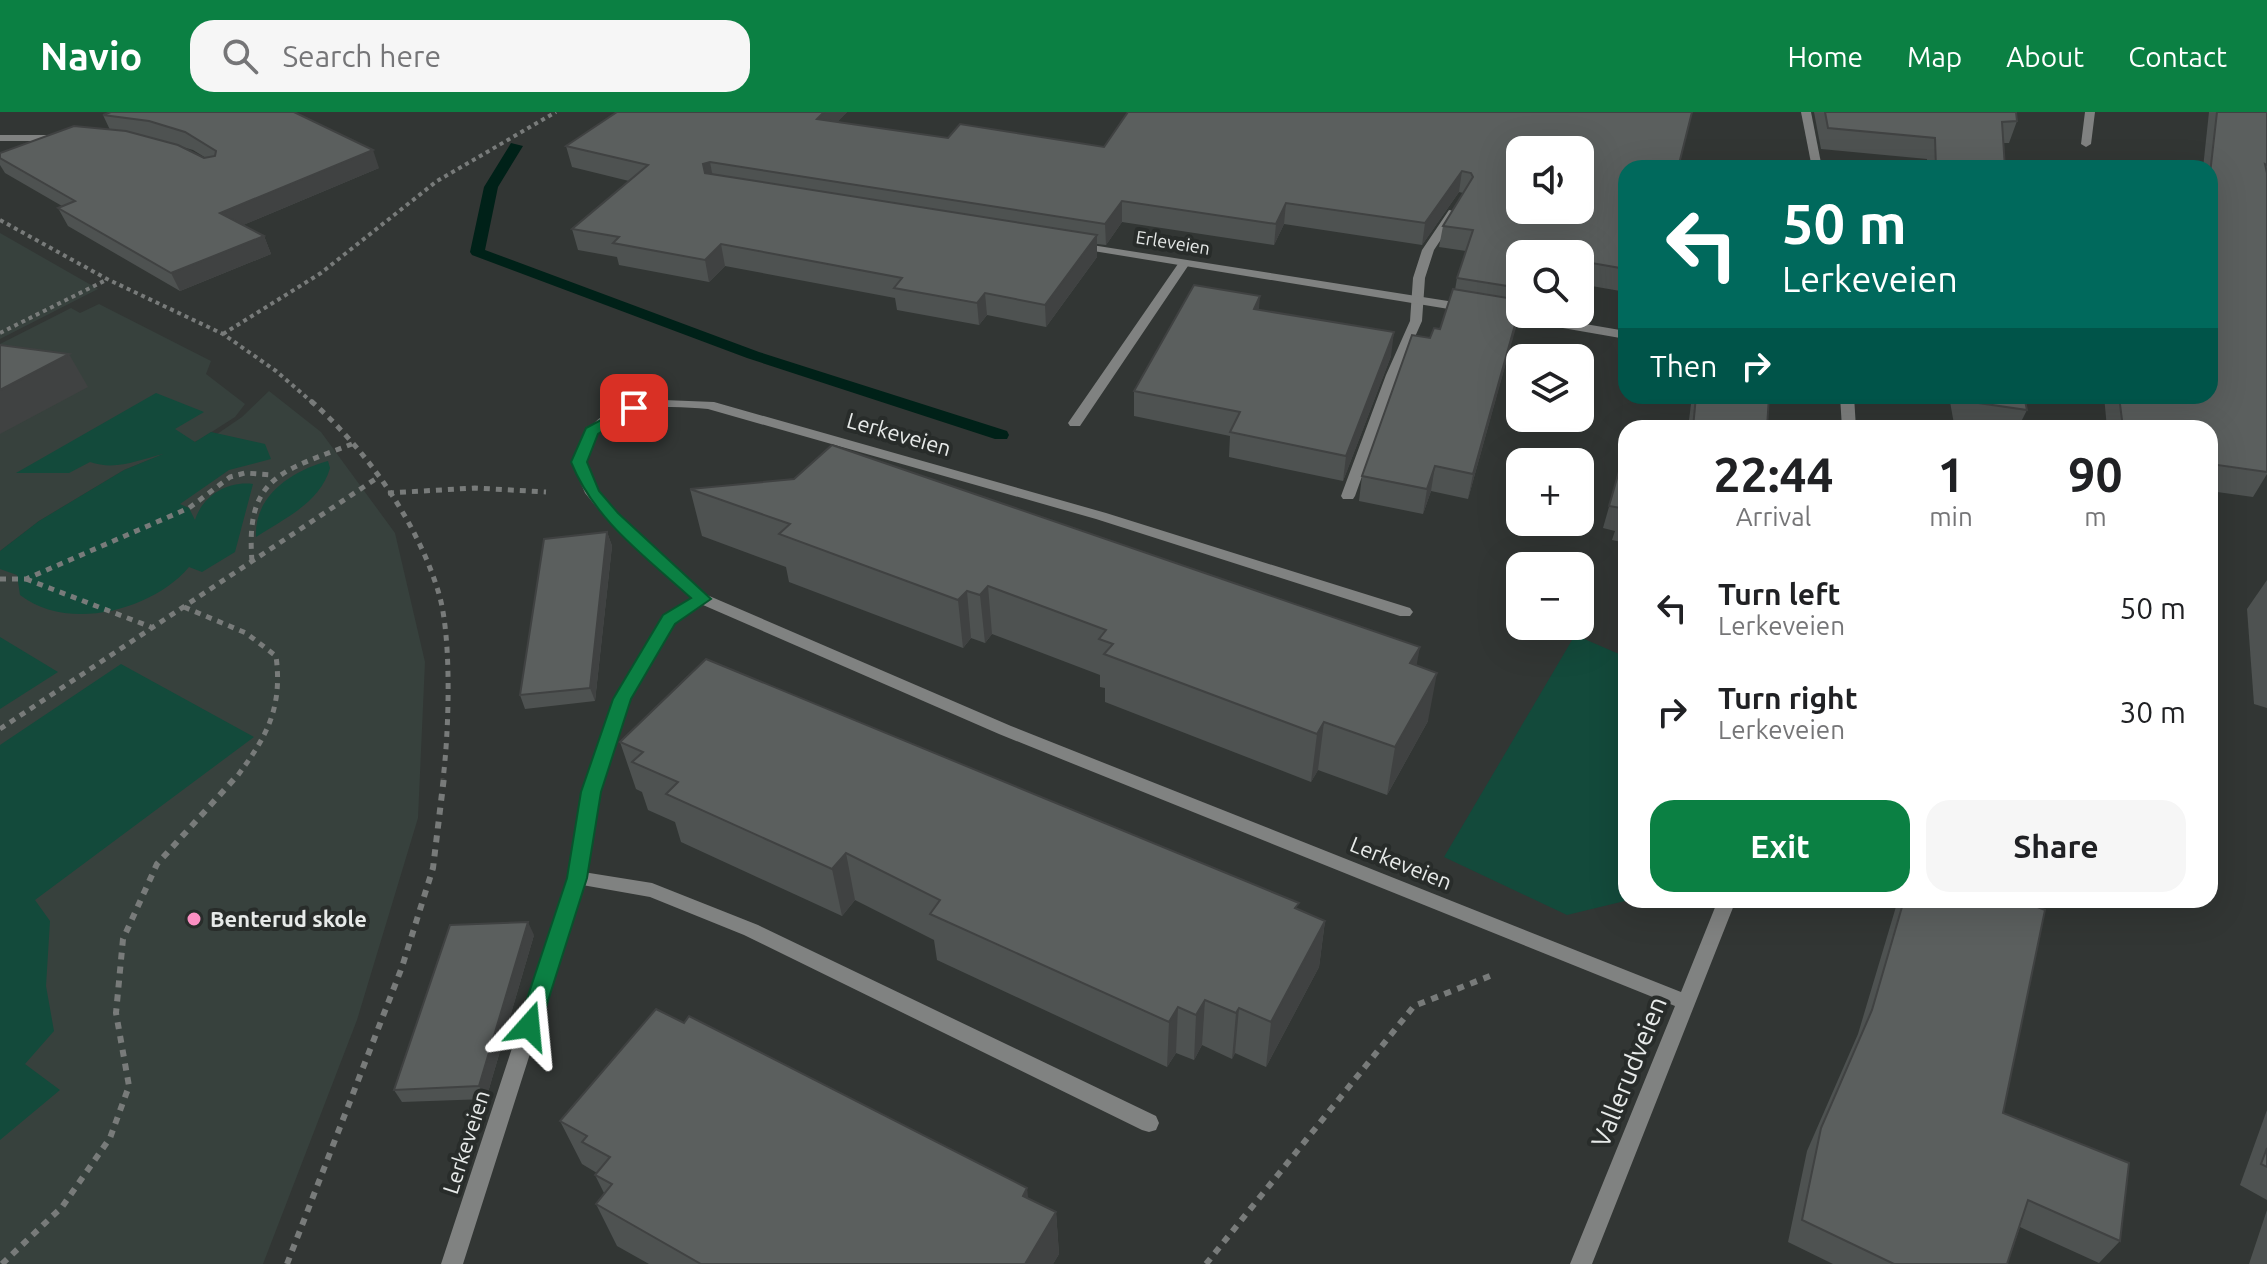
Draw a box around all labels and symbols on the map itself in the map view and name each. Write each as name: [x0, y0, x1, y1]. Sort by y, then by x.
street label: Erleveien: [1135, 226, 1212, 258]
pin: [600, 374, 668, 442]
street label: Lerkeveien: [844, 407, 954, 460]
street label: Lerkeveien: [1347, 831, 1456, 894]
place label: Benterud skole: [210, 906, 367, 931]
marker: Benterud skole: [185, 910, 203, 928]
position arrow: [487, 984, 571, 1068]
street label: Vallerudveien: [1585, 992, 1672, 1151]
street label: Lerkeveien: [437, 1087, 494, 1197]

